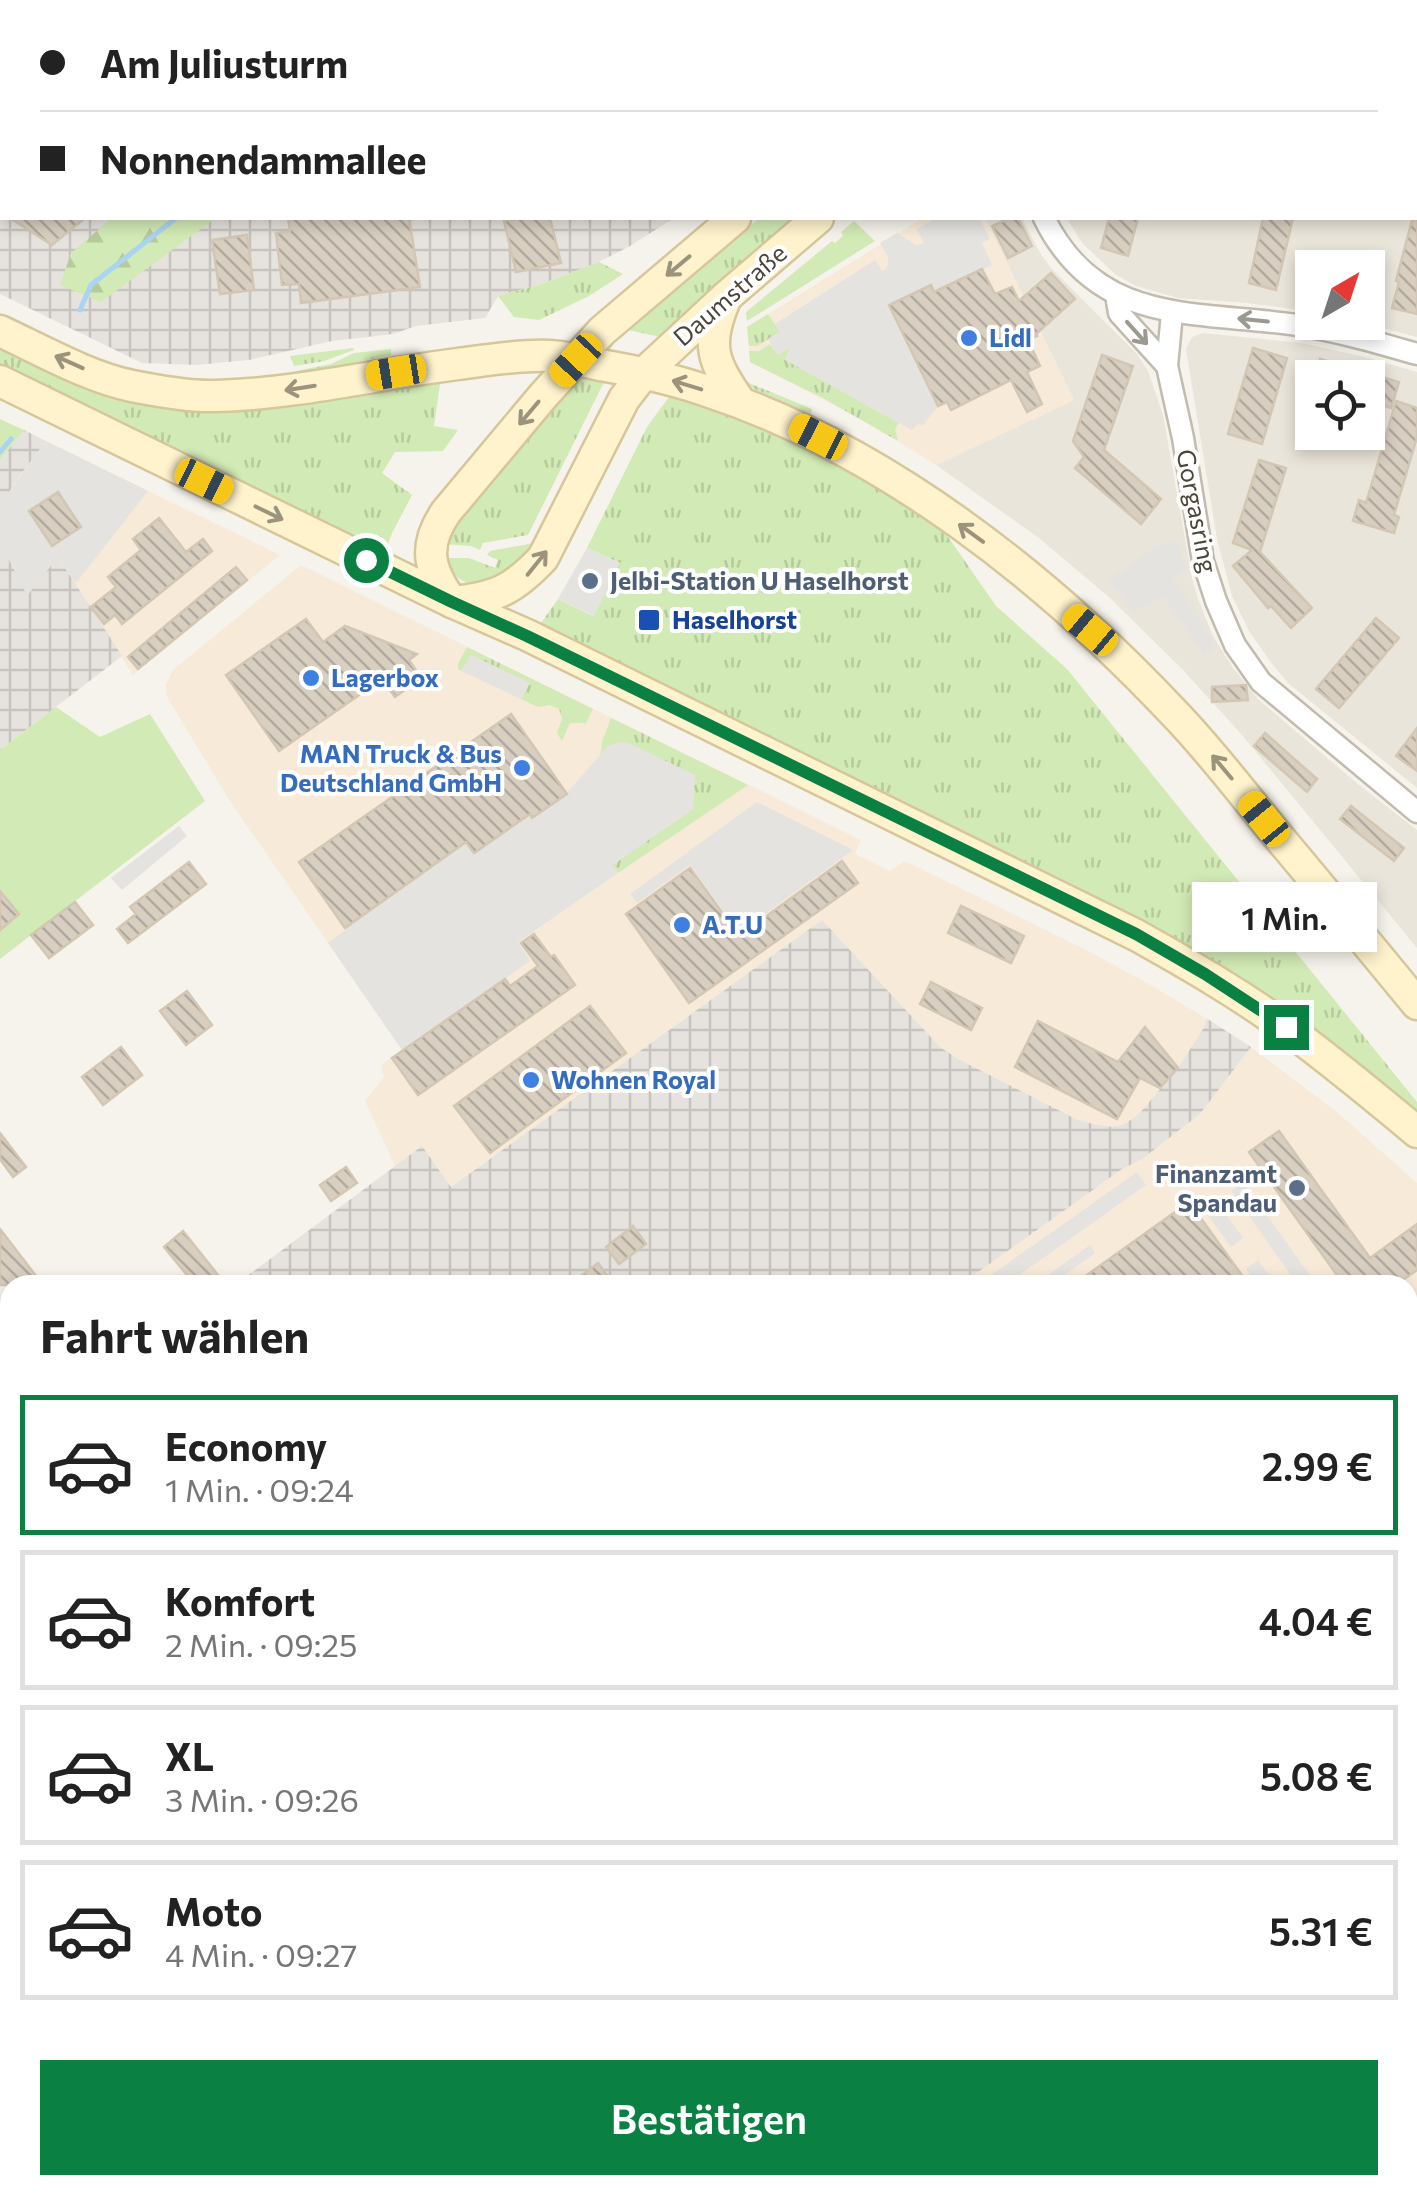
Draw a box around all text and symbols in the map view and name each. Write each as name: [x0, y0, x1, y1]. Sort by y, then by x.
text: Am Juliusturm: [100, 39, 348, 86]
text: Nonnendammallee: [100, 135, 426, 182]
street label: Daumstraße: [667, 237, 792, 351]
north arrow: [1295, 250, 1385, 340]
map controls: [1295, 250, 1385, 450]
one-way arrow: [665, 255, 691, 277]
one-way arrow: [1238, 310, 1270, 329]
one-way arrow: [1125, 320, 1148, 345]
place label: Lidl: [989, 322, 1032, 352]
marker: Lidl: [958, 327, 980, 349]
car: [545, 328, 607, 392]
one-way arrow: [55, 352, 85, 371]
car: [364, 352, 428, 392]
button: locate: [1295, 360, 1385, 450]
one-way arrow: [672, 374, 703, 392]
one-way arrow: [284, 379, 317, 398]
one-way arrow: [518, 399, 540, 425]
car: [784, 410, 852, 464]
street label: Gorgasring: [1171, 446, 1225, 576]
car: [170, 454, 238, 508]
one-way arrow: [254, 504, 284, 523]
one-way arrow: [958, 523, 985, 544]
route start: [344, 538, 389, 583]
one-way arrow: [526, 550, 547, 577]
place label: Jelbi-Station U Haselhorst: [610, 565, 909, 595]
marker: Jelbi-Station U Haselhorst: [579, 570, 601, 592]
car: [1057, 599, 1123, 661]
place label: Haselhorst: [672, 604, 797, 634]
marker: Haselhorst: [636, 607, 662, 633]
place label: Lagerbox: [331, 662, 439, 692]
marker: Lagerbox: [300, 667, 322, 689]
place label: MAN Truck & Bus Deutschland GmbH: [280, 738, 502, 797]
one-way arrow: [1210, 755, 1233, 780]
marker: MAN Truck & Bus Deutschland GmbH: [511, 757, 533, 779]
car: [1233, 786, 1295, 852]
callout: 1 Min.: [1194, 882, 1378, 952]
text: 1 Min.: [1241, 897, 1328, 937]
place label: A.T.U: [702, 909, 763, 939]
marker: A.T.U: [671, 914, 693, 936]
route end: [1264, 1005, 1309, 1050]
place label: Wohnen Royal: [551, 1064, 716, 1094]
marker: Wohnen Royal: [520, 1069, 542, 1091]
place label: Finanzamt Spandau: [1155, 1158, 1277, 1217]
marker: Finanzamt Spandau: [1286, 1177, 1308, 1199]
text: Fahrt wählen: [40, 1307, 309, 1362]
icon: car: [45, 1420, 135, 1510]
text: Economy: [165, 1422, 327, 1469]
text: 2.99 €: [1262, 1442, 1373, 1489]
text: 1 Min. · 09:24: [165, 1469, 354, 1509]
icon: car: [45, 1575, 135, 1665]
text: Komfort: [165, 1577, 315, 1624]
text: 4.04 €: [1259, 1597, 1373, 1644]
text: 2 Min. · 09:25: [165, 1624, 357, 1664]
icon: car: [45, 1730, 135, 1820]
text: XL: [165, 1732, 214, 1779]
text: 5.08 €: [1260, 1752, 1373, 1799]
text: 3 Min. · 09:26: [165, 1779, 359, 1819]
icon: car: [45, 1885, 135, 1975]
text: Moto: [165, 1887, 263, 1934]
text: 5.31 €: [1269, 1907, 1373, 1954]
text: 4 Min. · 09:27: [165, 1934, 357, 1974]
button: Bestätigen: [40, 2060, 1378, 2175]

